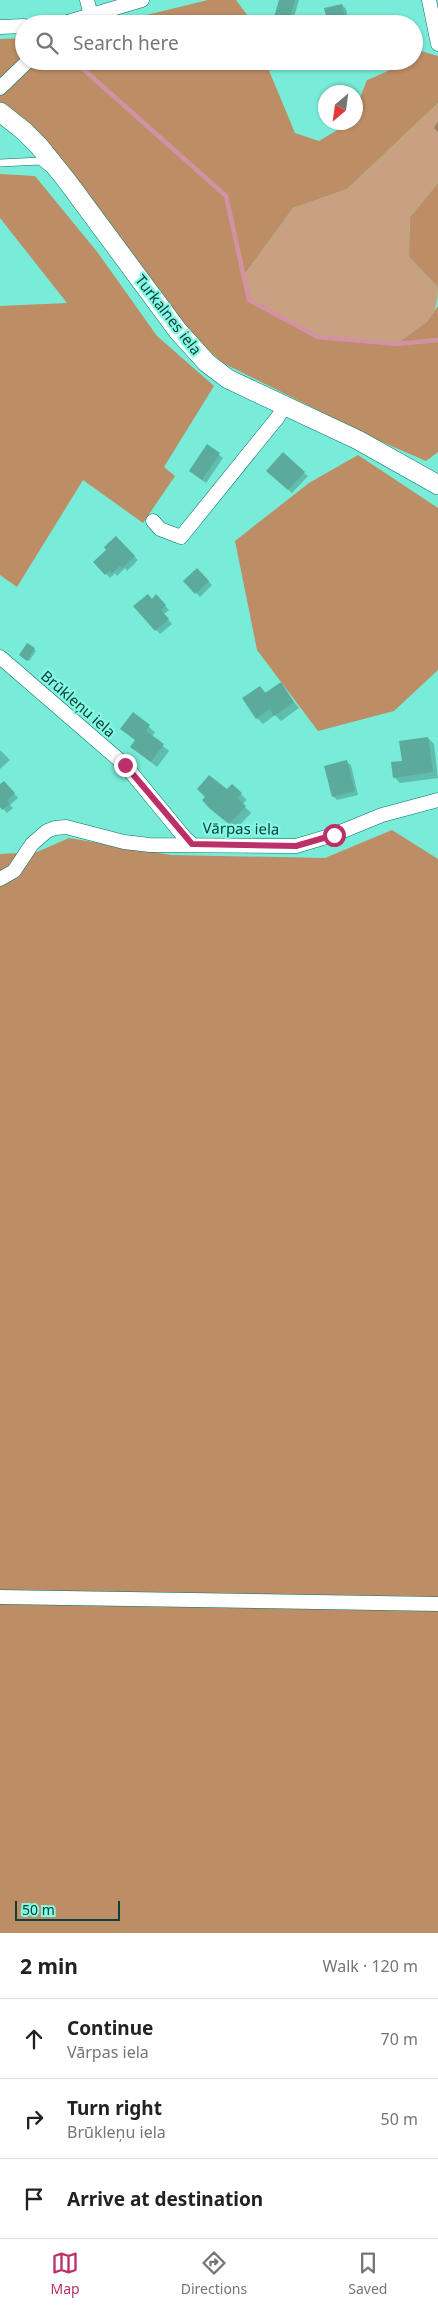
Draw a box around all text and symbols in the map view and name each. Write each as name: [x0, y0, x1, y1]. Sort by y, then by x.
search box: [15, 15, 423, 70]
icon: search: [33, 29, 61, 57]
text: Search here: [73, 30, 179, 56]
north arrow: [318, 85, 363, 130]
street label: Turkalnes iela: [131, 270, 206, 359]
street label: Brūkleņu iela: [37, 665, 120, 741]
route end: [114, 754, 137, 777]
street label: Vārpas iela: [203, 817, 280, 839]
route start: [323, 824, 346, 847]
scale bar: [15, 1898, 120, 1921]
text: 50 m: [22, 1900, 55, 1919]
text: 2 min: [20, 1952, 78, 1980]
text: Walk · 120 m: [323, 1955, 418, 1977]
text: Continue: [67, 2015, 153, 2041]
icon: ahead: [20, 2025, 48, 2053]
text: 70 m: [381, 2028, 418, 2050]
text: Vārpas iela: [67, 2041, 149, 2063]
text: Turn right: [67, 2095, 162, 2121]
icon: right: [20, 2105, 48, 2133]
text: 50 m: [381, 2108, 418, 2130]
text: Brūkleņu iela: [67, 2121, 166, 2143]
icon: arrive: [20, 2185, 48, 2213]
text: Arrive at destination: [67, 2186, 263, 2212]
tab: Map: [51, 2249, 80, 2298]
tab: Directions: [181, 2249, 247, 2298]
tab: Saved: [348, 2249, 387, 2298]

